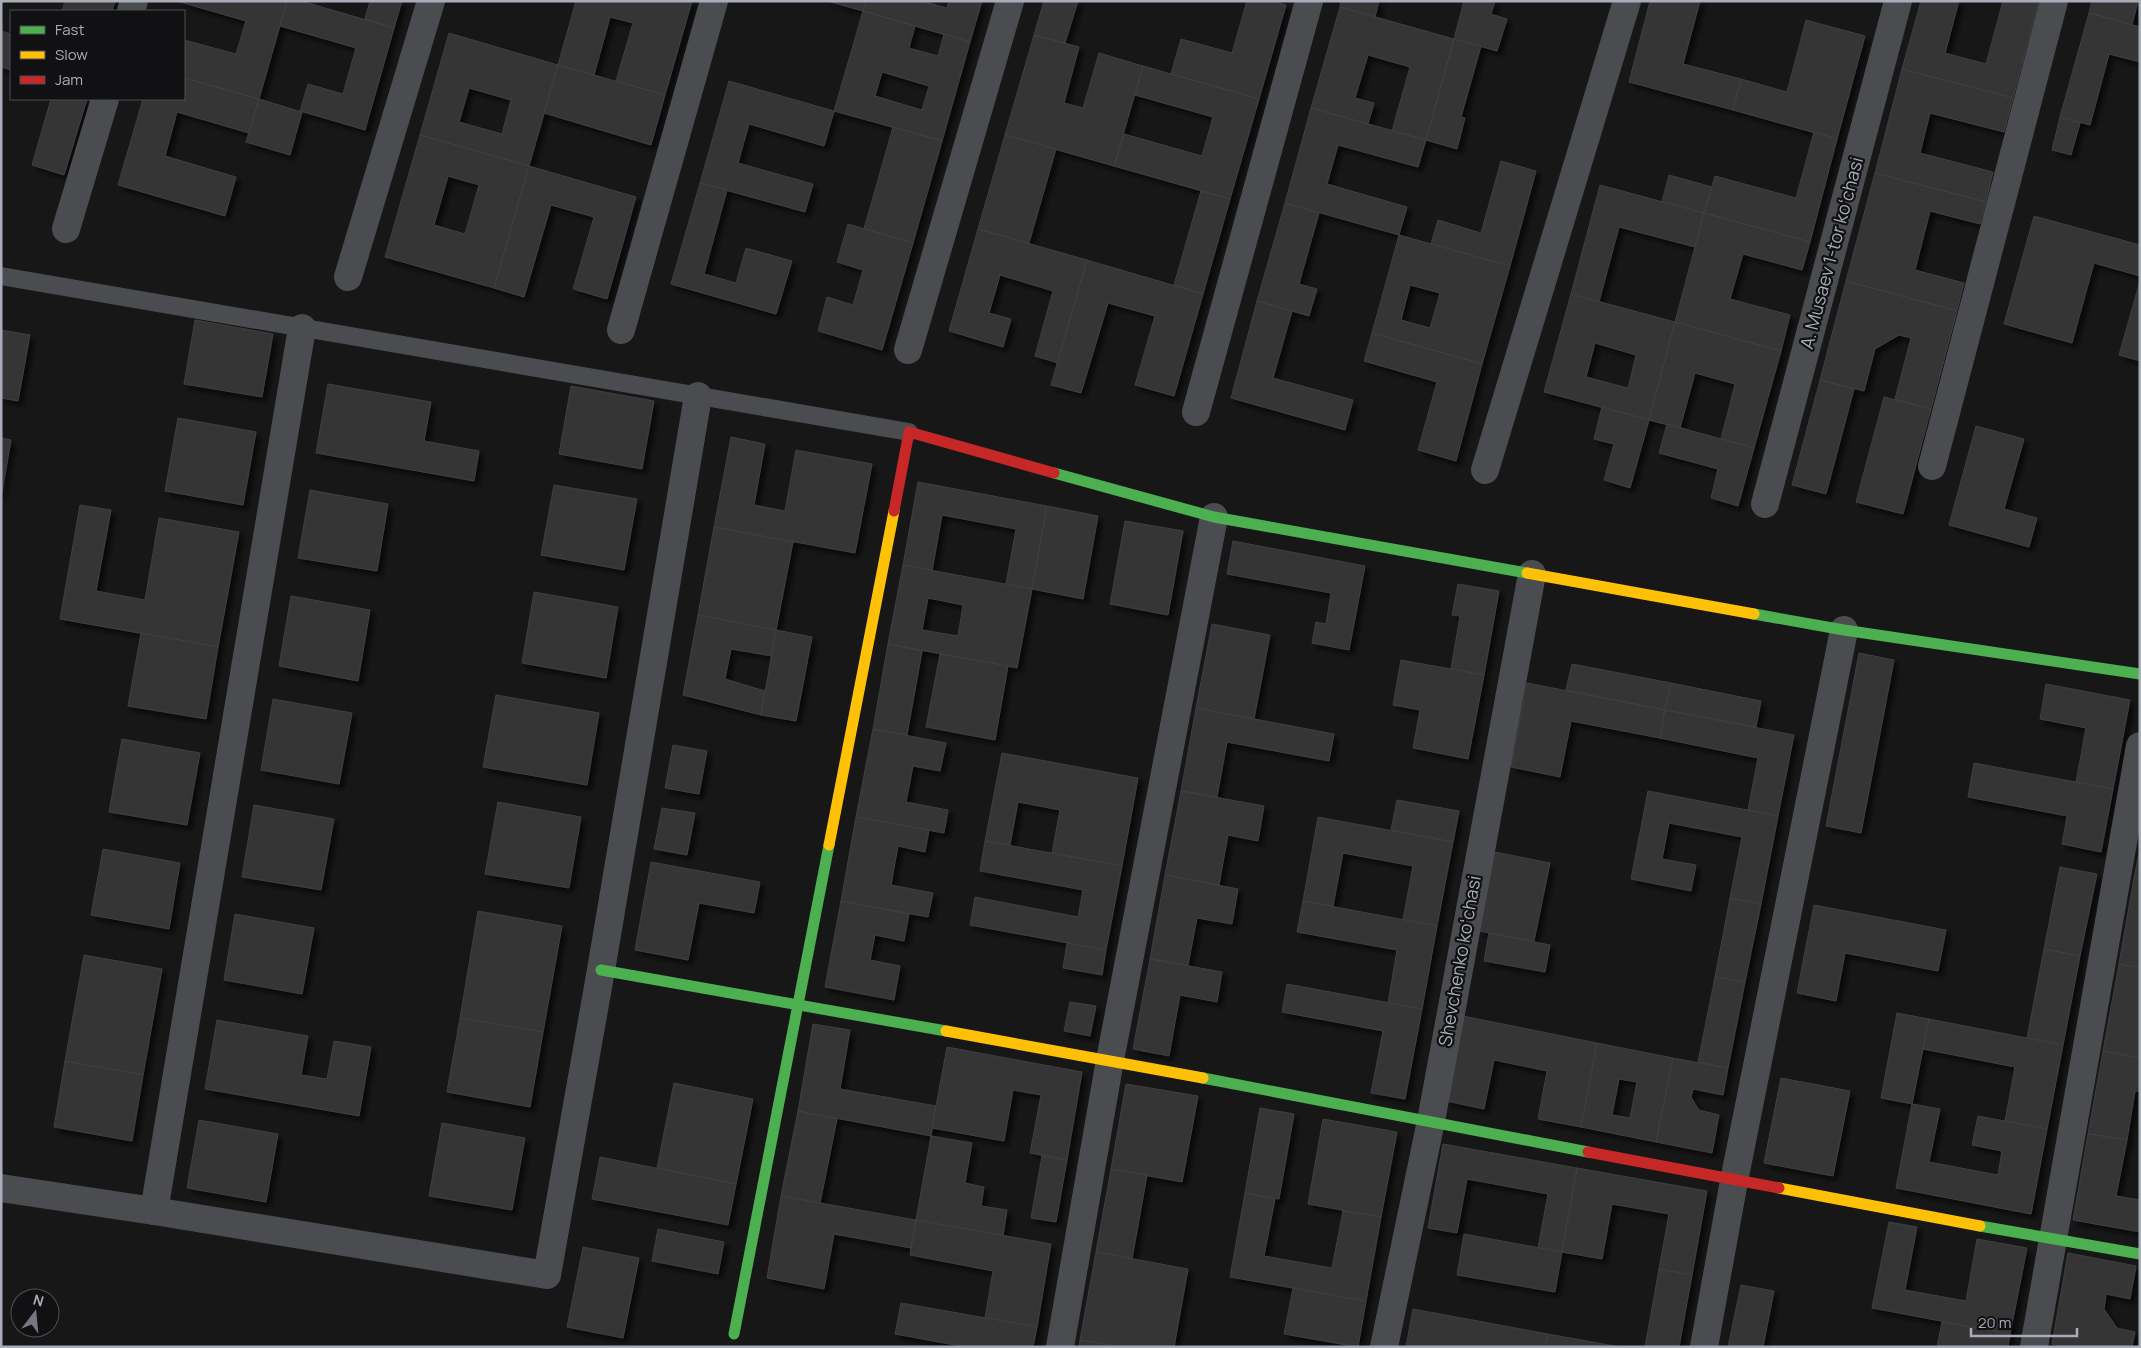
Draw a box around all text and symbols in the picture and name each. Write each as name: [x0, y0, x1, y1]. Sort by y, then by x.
legend: [10, 10, 185, 100]
text: Fast: [55, 19, 84, 40]
text: Slow: [55, 44, 88, 65]
text: Jam: [55, 69, 83, 90]
street label: A. Musaev 1-tor koʻchasi: [1794, 154, 1868, 351]
street label: Shevchenko koʻchasi: [1432, 874, 1486, 1048]
north arrow: [10, 1288, 60, 1338]
text: N: [31, 1290, 46, 1311]
scale bar: [1971, 1306, 2077, 1338]
text: 20 m: [1978, 1312, 2011, 1333]

